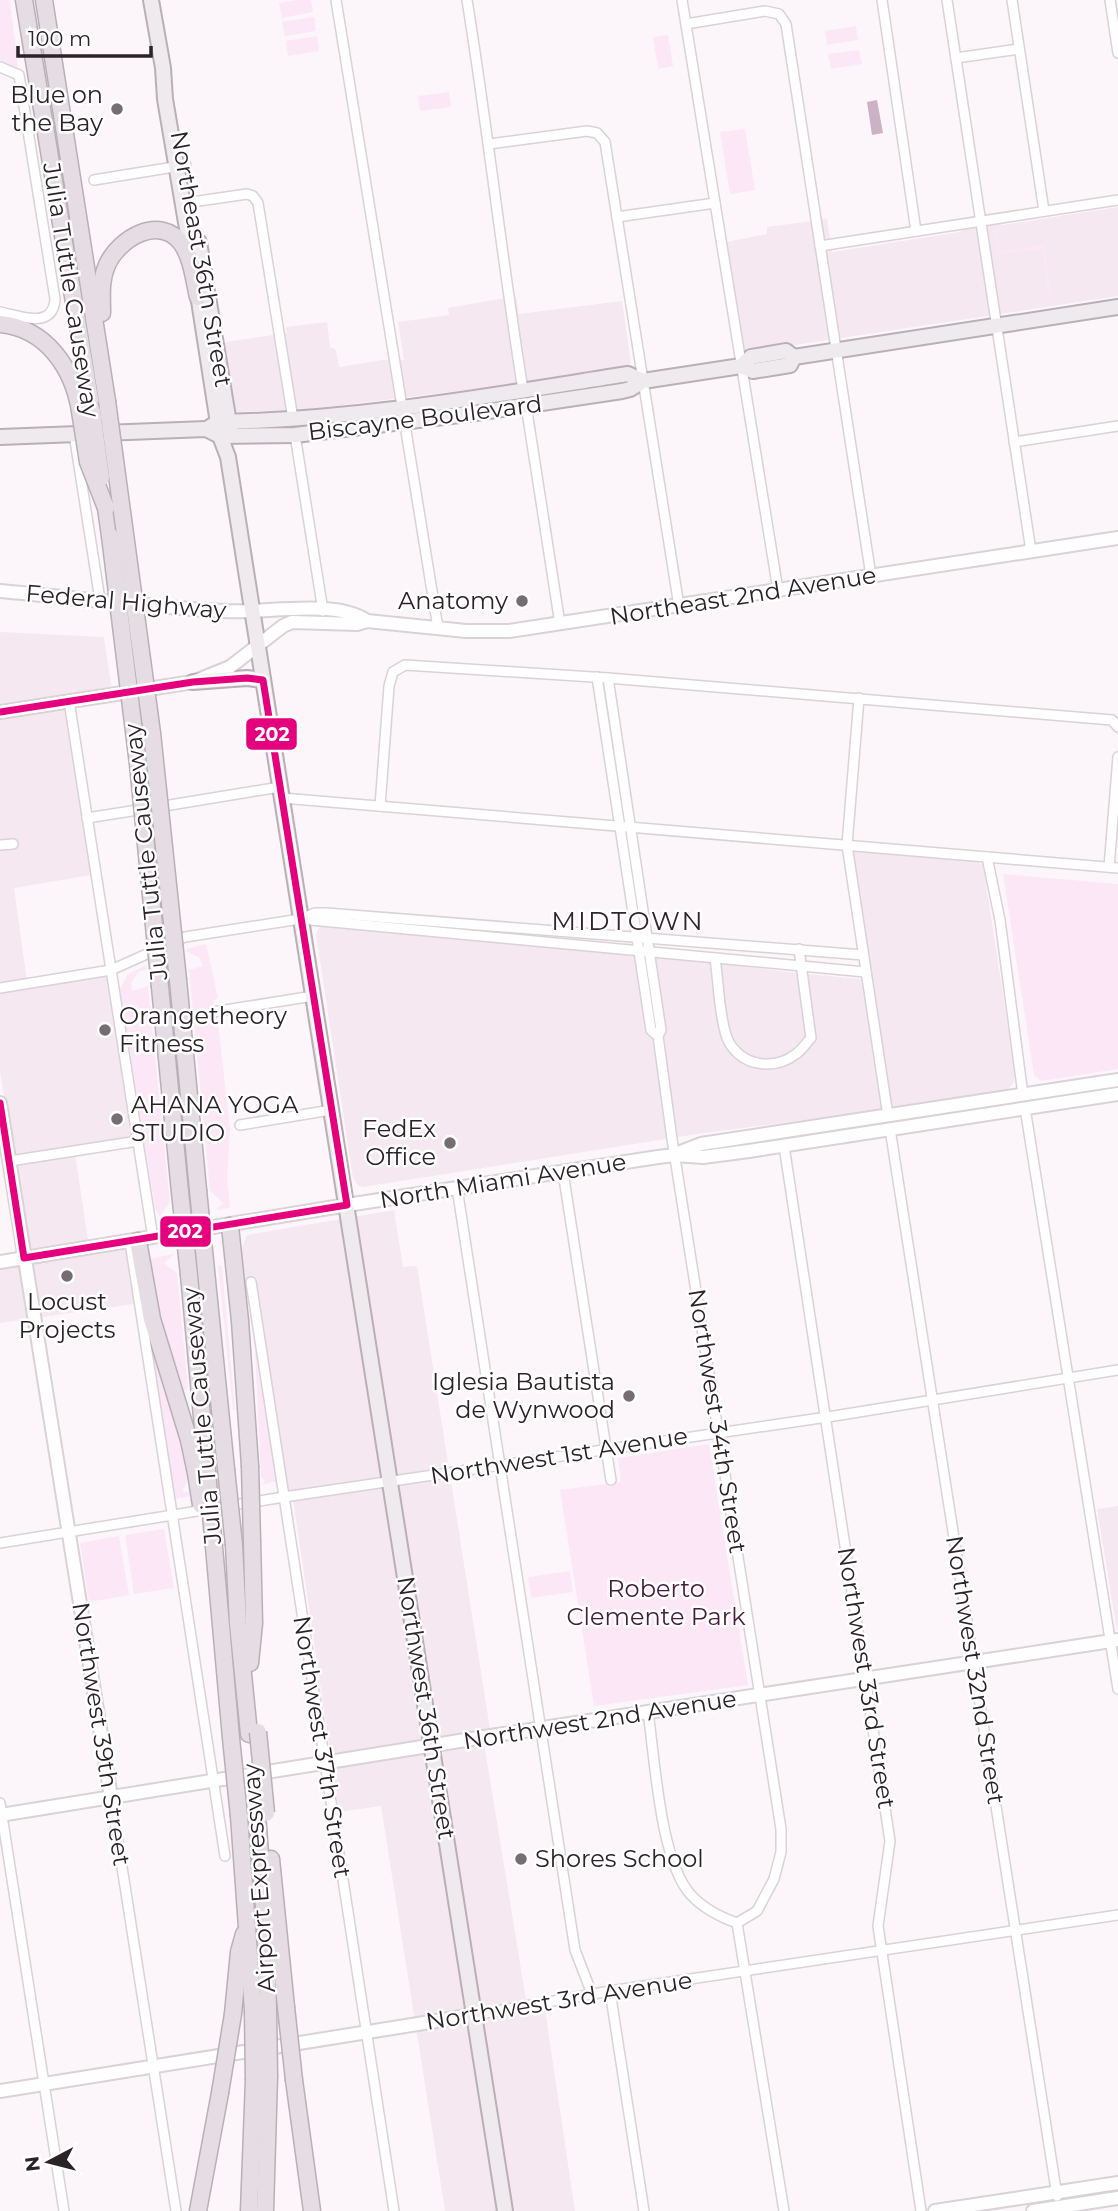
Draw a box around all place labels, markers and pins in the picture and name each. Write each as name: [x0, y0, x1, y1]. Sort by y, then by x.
place label: Blue on the Bay: [10, 80, 103, 137]
marker: Blue on the Bay: [109, 101, 125, 117]
place label: Anatomy: [398, 586, 508, 615]
marker: Anatomy: [514, 593, 530, 609]
place label: Orangetheory Fitness: [119, 1001, 287, 1058]
marker: Orangetheory Fitness: [97, 1022, 113, 1038]
place label: AHANA YOGA STUDIO: [131, 1090, 299, 1147]
marker: AHANA YOGA STUDIO: [109, 1111, 125, 1127]
place label: FedEx Office: [362, 1114, 436, 1171]
marker: FedEx Office: [442, 1135, 458, 1151]
marker: Locust Projects: [59, 1268, 75, 1284]
place label: Locust Projects: [18, 1287, 116, 1344]
place label: Iglesia Bautista de Wynwood: [432, 1367, 615, 1424]
marker: Iglesia Bautista de Wynwood: [621, 1388, 637, 1404]
place label: Shores School: [535, 1844, 704, 1873]
marker: Shores School: [513, 1851, 529, 1867]

